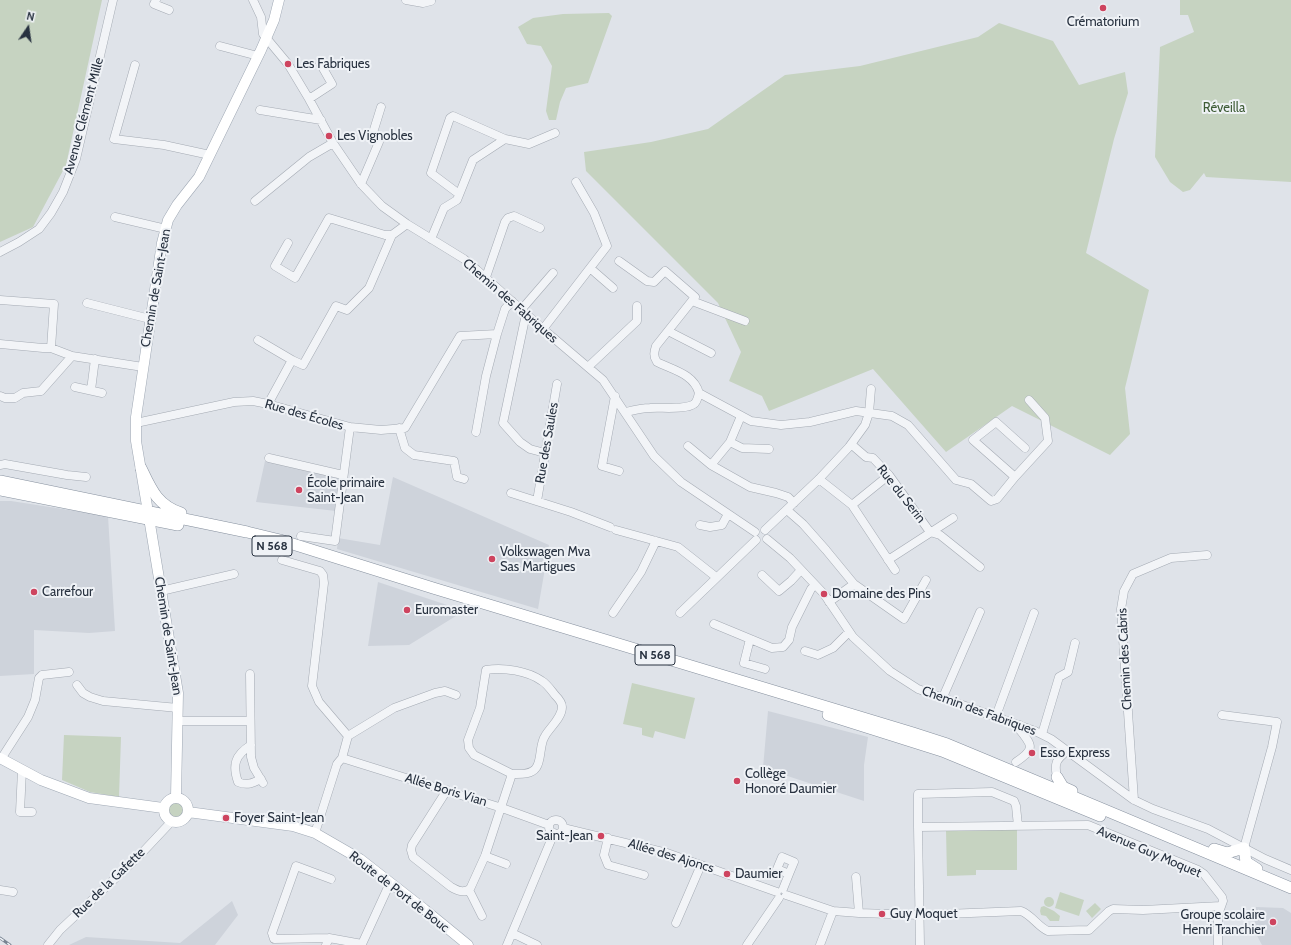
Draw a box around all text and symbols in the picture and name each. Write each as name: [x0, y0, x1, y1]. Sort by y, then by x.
marker: Crématorium: [1098, 3, 1108, 13]
north arrow: [8, 8, 48, 48]
text: N: [25, 9, 36, 24]
place label: Crématorium: [1067, 14, 1139, 30]
street label: Avenue Clément Mille: [61, 56, 107, 176]
place label: Les Fabriques: [296, 56, 370, 72]
marker: Les Fabriques: [283, 59, 293, 69]
park label: Réveilla: [1203, 100, 1245, 116]
place label: Les Vignobles: [337, 128, 413, 144]
marker: Les Vignobles: [324, 131, 334, 141]
street label: Chemin de Saint-Jean: [138, 228, 174, 348]
street label: Chemin des Fabriques: [459, 256, 561, 346]
street label: Rue des Écoles: [263, 396, 345, 434]
street label: Rue des Saules: [532, 401, 562, 485]
street label: Rue du Serin: [873, 462, 929, 526]
place label: École primaire Saint-Jean: [307, 475, 385, 506]
marker: École primaire Saint-Jean: [294, 485, 304, 495]
road number: N 568: [252, 536, 292, 556]
place label: Volkswagen Mva Sas Martigues: [500, 544, 590, 575]
marker: Volkswagen Mva Sas Martigues: [487, 554, 497, 564]
street label: Chemin de Saint-Jean: [151, 576, 185, 696]
place label: Carrefour: [42, 584, 93, 600]
place label: Domaine des Pins: [832, 586, 931, 602]
marker: Carrefour: [29, 587, 39, 597]
marker: Domaine des Pins: [819, 589, 829, 599]
place label: Euromaster: [415, 602, 478, 618]
marker: Euromaster: [402, 605, 412, 615]
street label: Chemin des Cabris: [1115, 608, 1135, 710]
road number: N 568: [635, 645, 675, 665]
street label: Chemin des Fabriques: [920, 683, 1038, 739]
place label: Esso Express: [1040, 745, 1110, 761]
marker: Esso Express: [1027, 748, 1037, 758]
place label: Collège Honoré Daumier: [745, 766, 836, 797]
street label: Allée Boris Vian: [403, 770, 489, 810]
marker: Collège Honoré Daumier: [732, 776, 742, 786]
place label: Foyer Saint-Jean: [234, 810, 324, 826]
marker: Foyer Saint-Jean: [221, 813, 231, 823]
street label: Avenue Guy Moquet: [1095, 823, 1203, 881]
place label: Saint-Jean: [536, 828, 593, 844]
marker: Saint-Jean: [596, 831, 606, 841]
street label: Allée des Ajoncs: [626, 836, 716, 876]
street label: Rue de la Gafette: [70, 845, 148, 921]
street label: Route de Port de Bouc: [346, 848, 452, 936]
place label: Daumier: [735, 866, 782, 882]
marker: Daumier: [722, 869, 732, 879]
place label: Guy Moquet: [890, 906, 958, 922]
place label: Groupe scolaire Henri Tranchier: [1181, 907, 1265, 938]
marker: Guy Moquet: [877, 909, 887, 919]
marker: Groupe scolaire Henri Tranchier: [1268, 917, 1278, 927]

